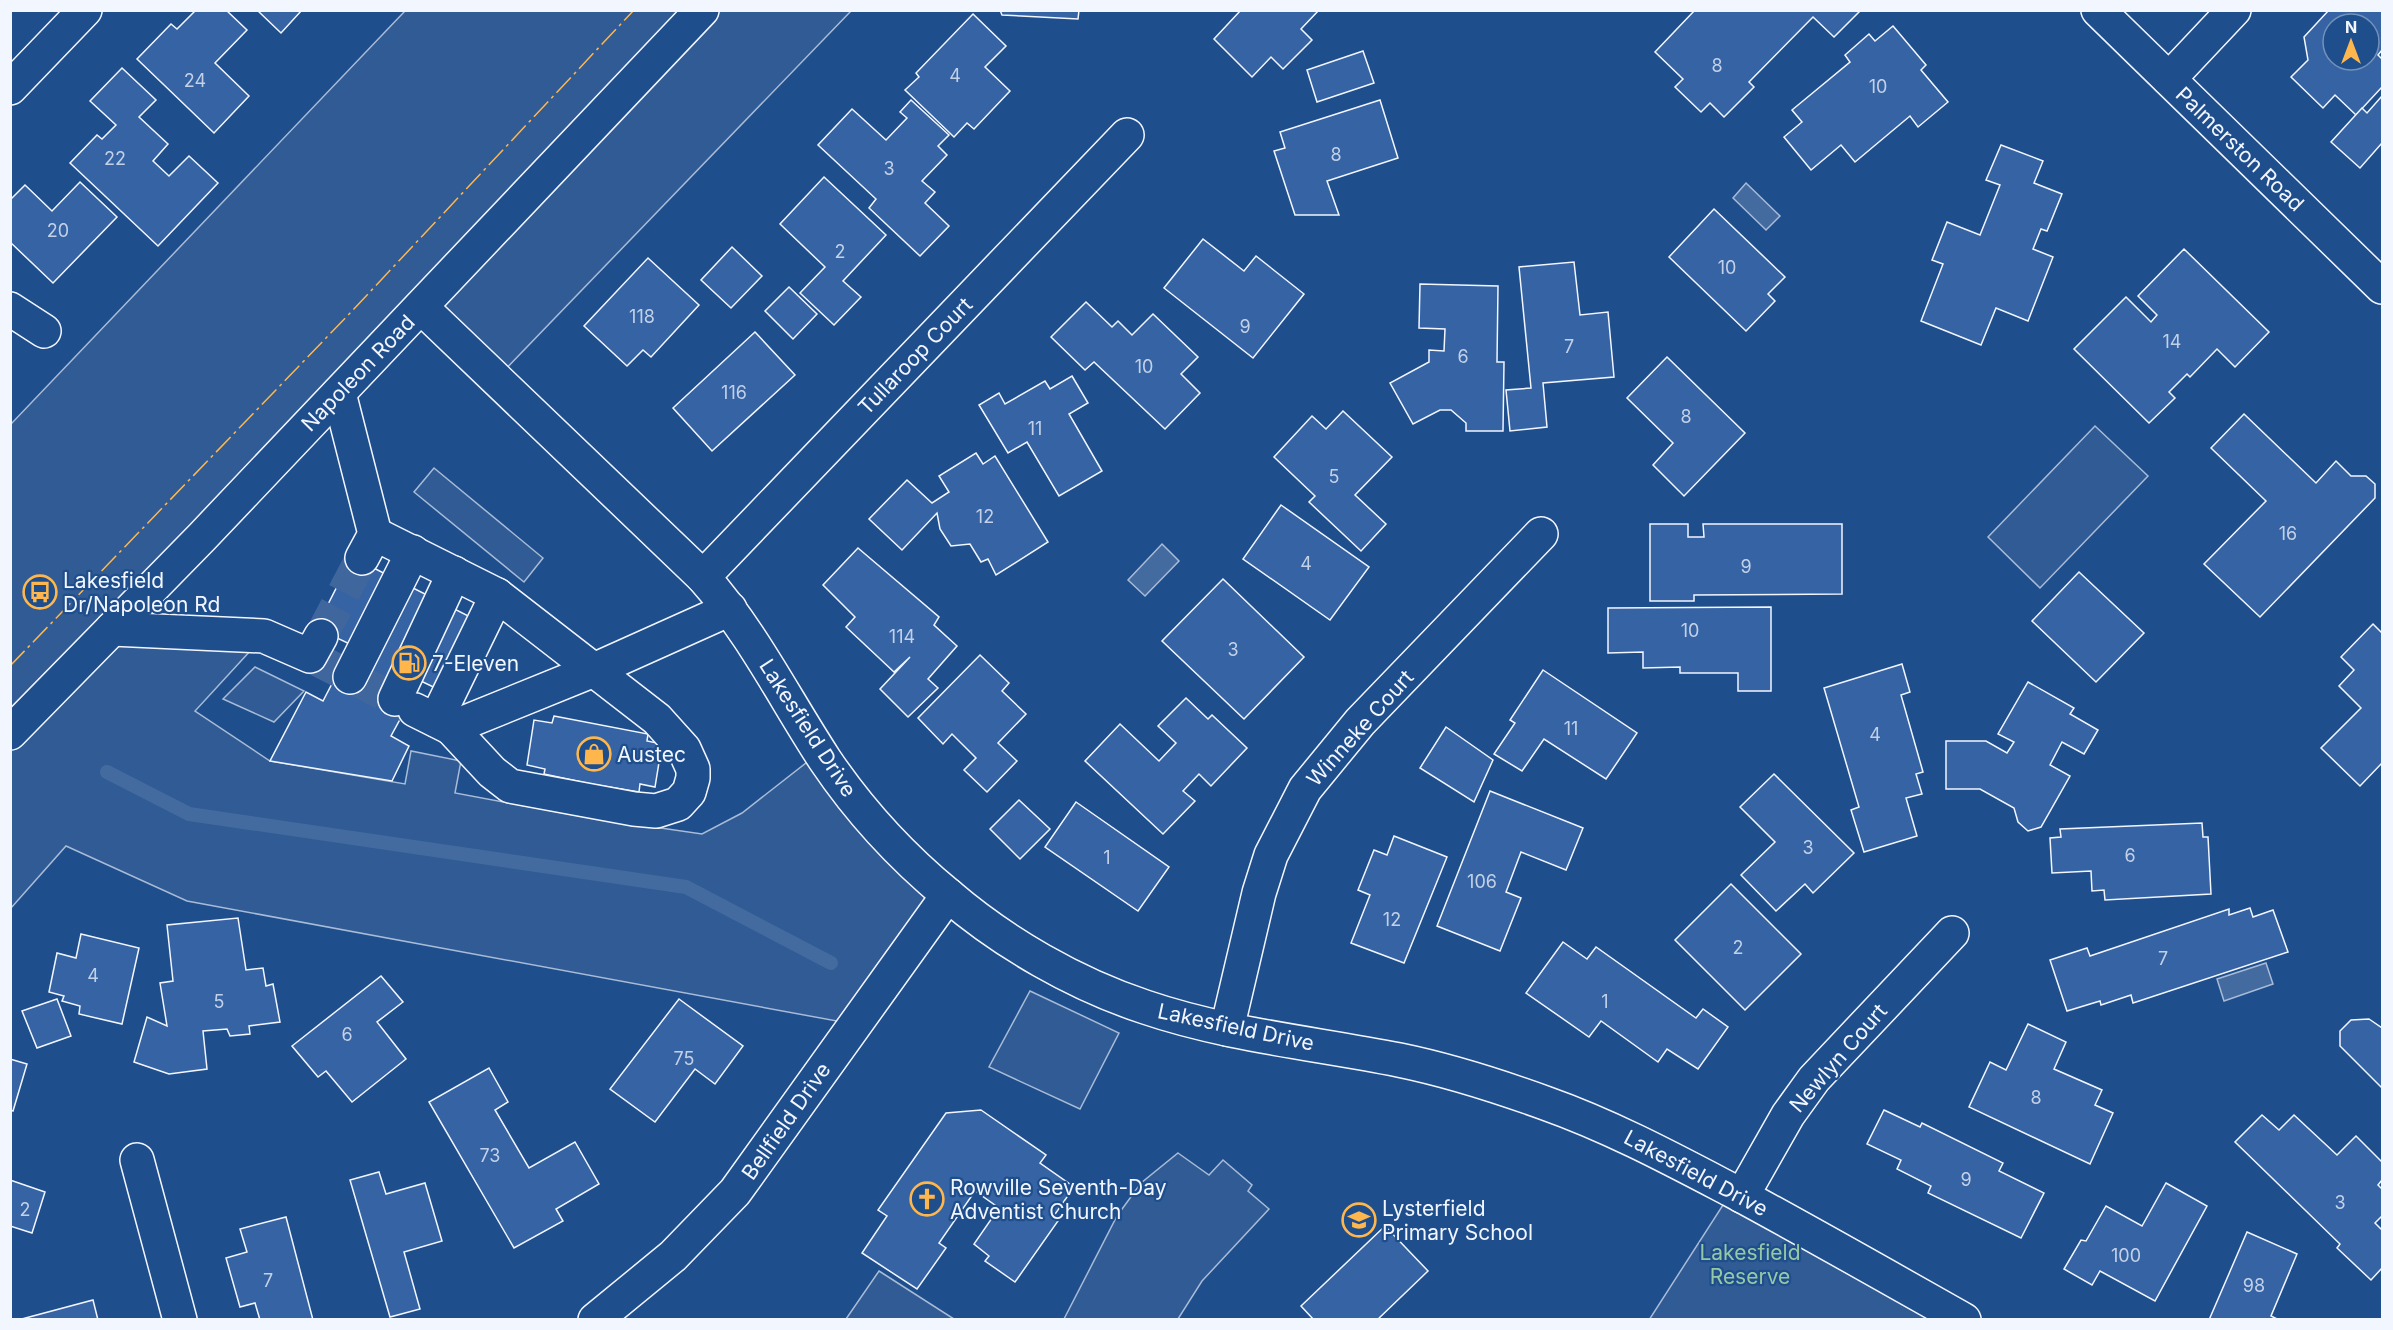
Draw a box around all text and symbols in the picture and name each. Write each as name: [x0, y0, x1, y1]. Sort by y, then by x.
north arrow: [2321, 12, 2381, 72]
text: N: [2345, 17, 2357, 37]
house number: 8: [1711, 55, 1723, 76]
house number: 4: [949, 65, 961, 86]
house number: 24: [184, 70, 206, 91]
house number: 10: [1869, 76, 1887, 97]
street label: Palmerston Road: [2171, 82, 2309, 216]
house number: 8: [1330, 144, 1342, 165]
house number: 22: [104, 148, 126, 169]
house number: 3: [883, 158, 895, 179]
house number: 20: [47, 220, 69, 241]
house number: 2: [835, 241, 845, 262]
house number: 10: [1718, 257, 1736, 278]
street label: Tullaroop Court: [853, 292, 977, 420]
house number: 118: [629, 306, 655, 327]
street label: Napoleon Road: [296, 310, 420, 436]
house number: 9: [1239, 316, 1251, 337]
house number: 14: [2163, 331, 2181, 352]
house number: 7: [1564, 336, 1574, 357]
house number: 6: [1457, 346, 1469, 367]
house number: 10: [1135, 356, 1153, 377]
house number: 116: [721, 382, 747, 403]
house number: 8: [1680, 406, 1692, 427]
house number: 11: [1028, 418, 1042, 439]
house number: 5: [1329, 466, 1339, 487]
house number: 12: [976, 506, 994, 527]
house number: 16: [2279, 523, 2297, 544]
house number: 4: [1300, 553, 1312, 574]
house number: 9: [1740, 556, 1752, 577]
place label: Lakesfield Dr/Napoleon Rd: [63, 568, 220, 617]
bus stop icon: Lakesfield Dr/Napoleon Rd: [22, 574, 58, 610]
house number: 10: [1681, 620, 1699, 641]
house number: 114: [889, 626, 915, 647]
house number: 3: [1227, 639, 1239, 660]
fuel station icon: 7-Eleven: [391, 645, 427, 681]
place label: 7-Eleven: [432, 651, 519, 676]
street label: Lakesfield Drive: [754, 654, 862, 802]
street label: Winneke Court: [1301, 665, 1419, 791]
house number: 11: [1564, 718, 1578, 739]
house number: 4: [1869, 724, 1881, 745]
shop icon: Austec: [576, 736, 612, 772]
place label: Austec: [617, 742, 686, 767]
house number: 3: [1802, 837, 1814, 858]
house number: 6: [2124, 845, 2136, 866]
house number: 1: [1103, 847, 1111, 868]
house number: 106: [1467, 871, 1497, 892]
house number: 12: [1383, 909, 1401, 930]
house number: 2: [1733, 937, 1743, 958]
house number: 7: [2158, 948, 2168, 969]
house number: 4: [87, 965, 99, 986]
house number: 5: [214, 991, 224, 1012]
house number: 1: [1601, 991, 1609, 1012]
street label: Lakesfield Drive: [1156, 998, 1316, 1056]
street label: Newlyn Court: [1784, 999, 1892, 1117]
house number: 6: [341, 1024, 353, 1045]
house number: 75: [674, 1048, 694, 1069]
street label: Bellfield Drive: [736, 1058, 836, 1184]
house number: 8: [2030, 1087, 2042, 1108]
street label: Lakesfield Drive: [1620, 1125, 1772, 1221]
house number: 73: [479, 1145, 501, 1166]
house number: 9: [1960, 1169, 1972, 1190]
place label: Rowville Seventh-Day Adventist Church: [950, 1175, 1167, 1224]
church icon: Rowville Seventh-Day Adventist Church: [909, 1181, 945, 1217]
house number: 3: [2334, 1192, 2346, 1213]
place label: Lysterfield Primary School: [1382, 1196, 1533, 1245]
house number: 2: [20, 1199, 30, 1220]
school or university icon: Lysterfield Primary School: [1341, 1202, 1377, 1238]
park label: Lakesfield Reserve: [1699, 1240, 1801, 1289]
house number: 100: [2111, 1245, 2141, 1266]
house number: 7: [263, 1270, 273, 1291]
house number: 98: [2243, 1275, 2265, 1296]

